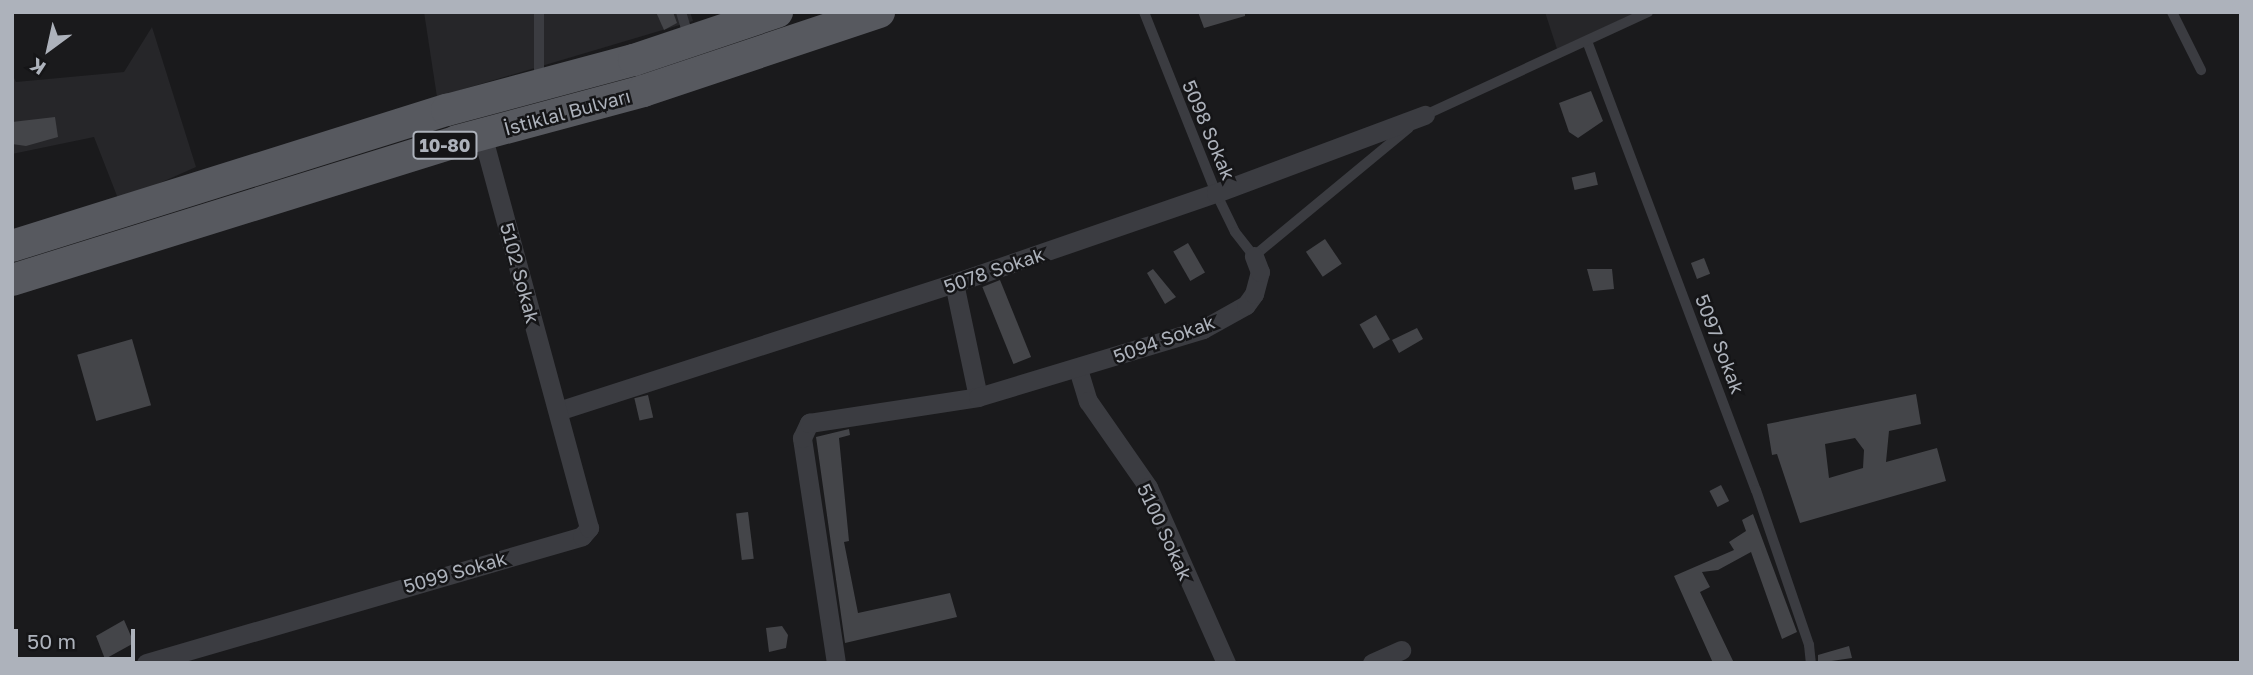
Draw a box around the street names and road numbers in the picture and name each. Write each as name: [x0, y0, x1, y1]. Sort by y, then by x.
street label: 5098 Sokak: [1178, 77, 1240, 183]
street label: İstiklal Bulvarı: [501, 84, 633, 140]
road number: 10-80: [412, 130, 478, 160]
street label: 5102 Sokak: [496, 220, 544, 326]
street label: 5078 Sokak: [941, 242, 1047, 298]
street label: 5097 Sokak: [1691, 291, 1749, 397]
street label: 5094 Sokak: [1110, 310, 1218, 368]
street label: 5100 Sokak: [1133, 480, 1197, 584]
street label: 5099 Sokak: [401, 546, 509, 598]

